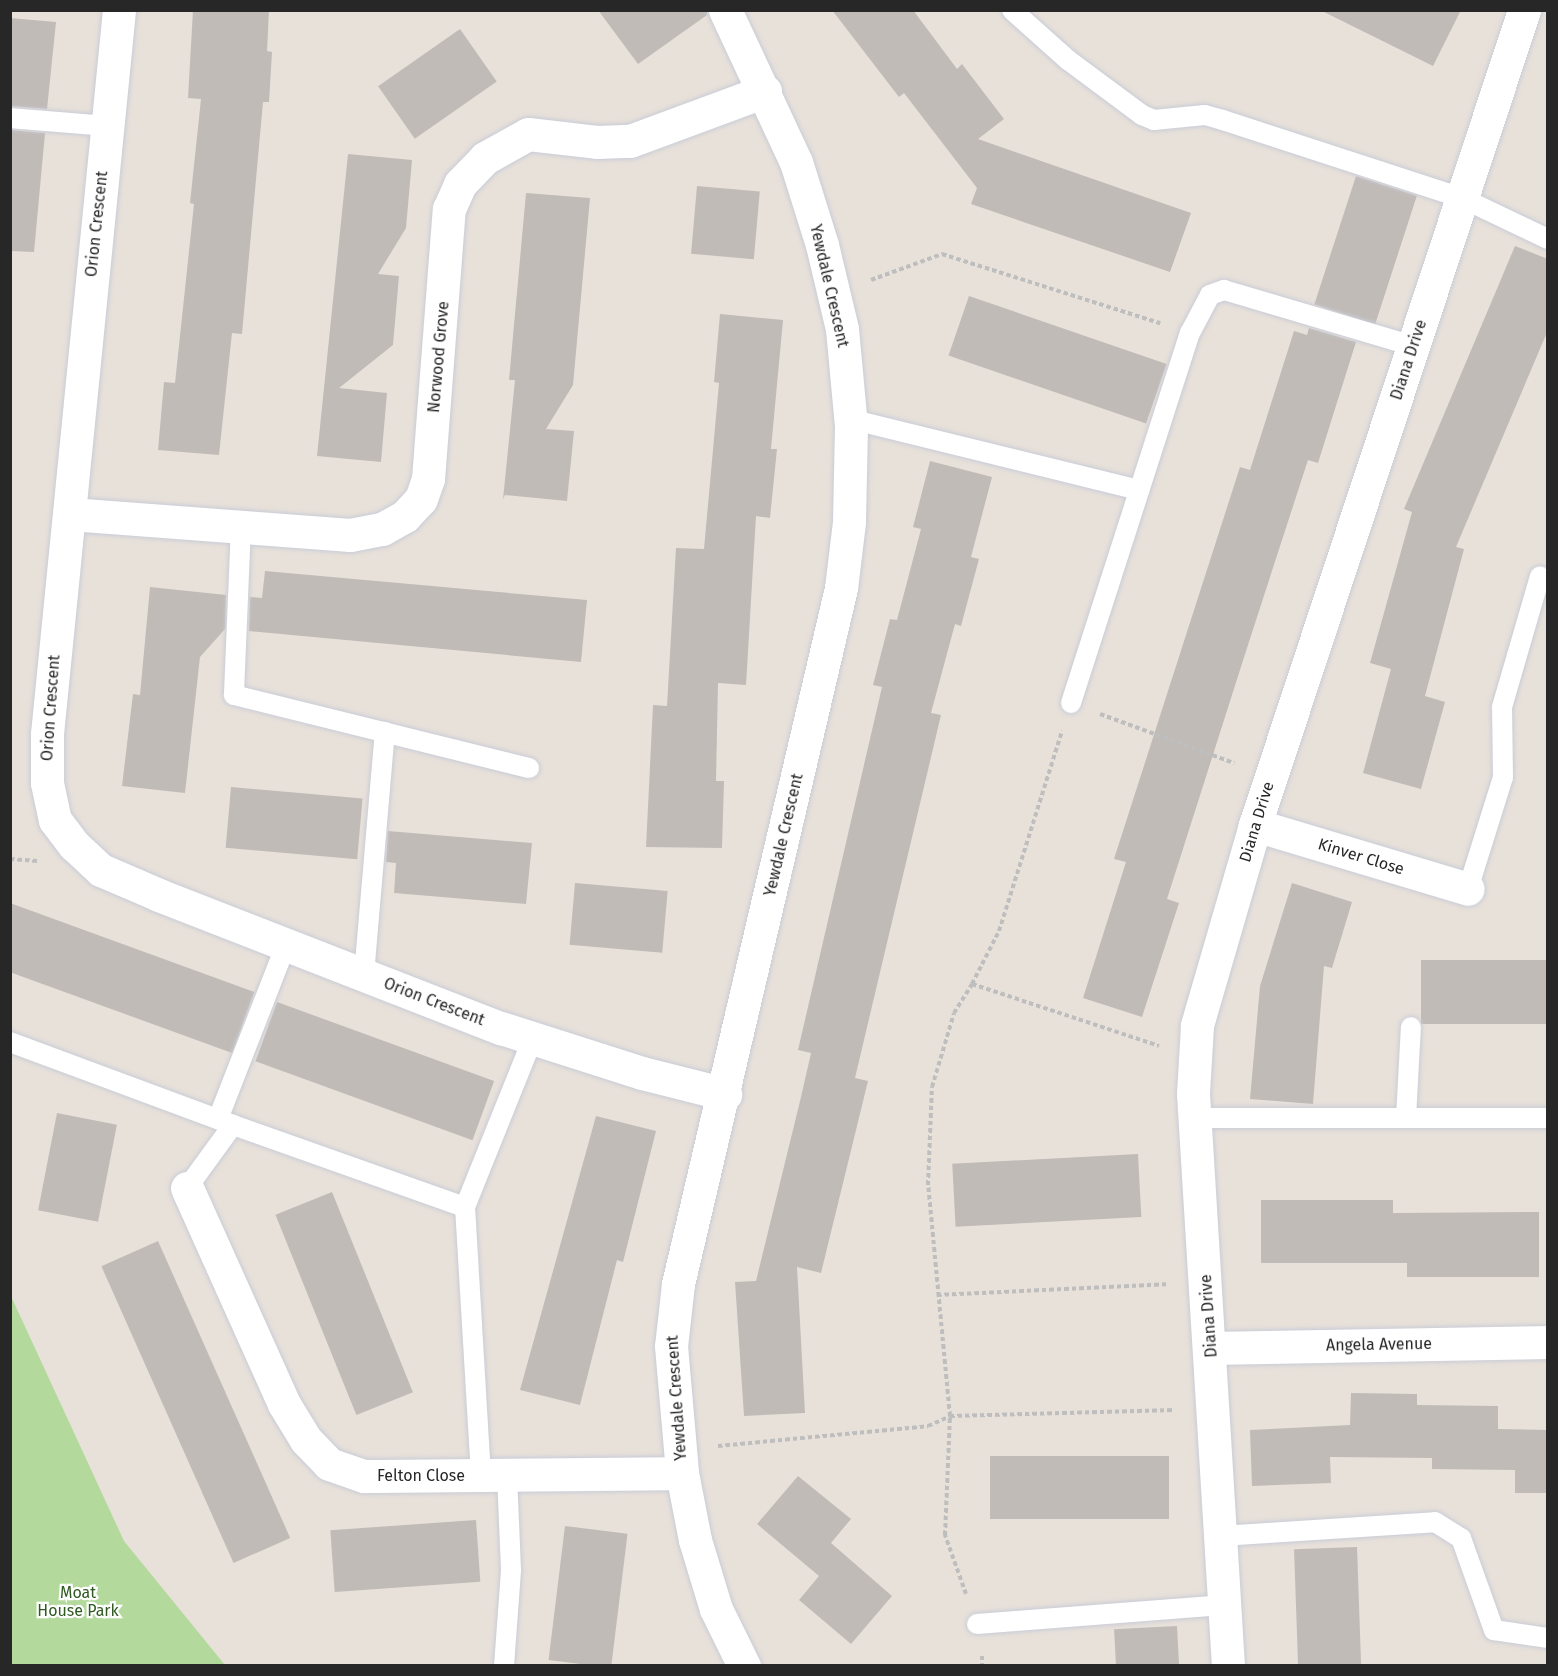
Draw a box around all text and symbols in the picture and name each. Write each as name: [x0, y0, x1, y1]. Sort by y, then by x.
street label: Orion Crescent: [82, 170, 112, 278]
street label: Yewdale Crescent: [806, 223, 852, 349]
street label: Norwood Grove: [425, 300, 453, 414]
street label: Diana Drive: [1387, 317, 1431, 403]
street label: Orion Crescent: [38, 654, 64, 762]
street label: Yewdale Crescent: [761, 772, 807, 898]
street label: Diana Drive: [1236, 779, 1278, 865]
street label: Kinver Close: [1316, 835, 1406, 879]
street label: Orion Crescent: [381, 974, 487, 1030]
street label: Diana Drive: [1197, 1274, 1221, 1358]
street label: Angela Avenue: [1326, 1334, 1432, 1356]
street label: Yewdale Crescent: [663, 1335, 691, 1461]
street label: Felton Close: [377, 1466, 465, 1486]
park label: Moat House Park: [37, 1583, 119, 1621]

